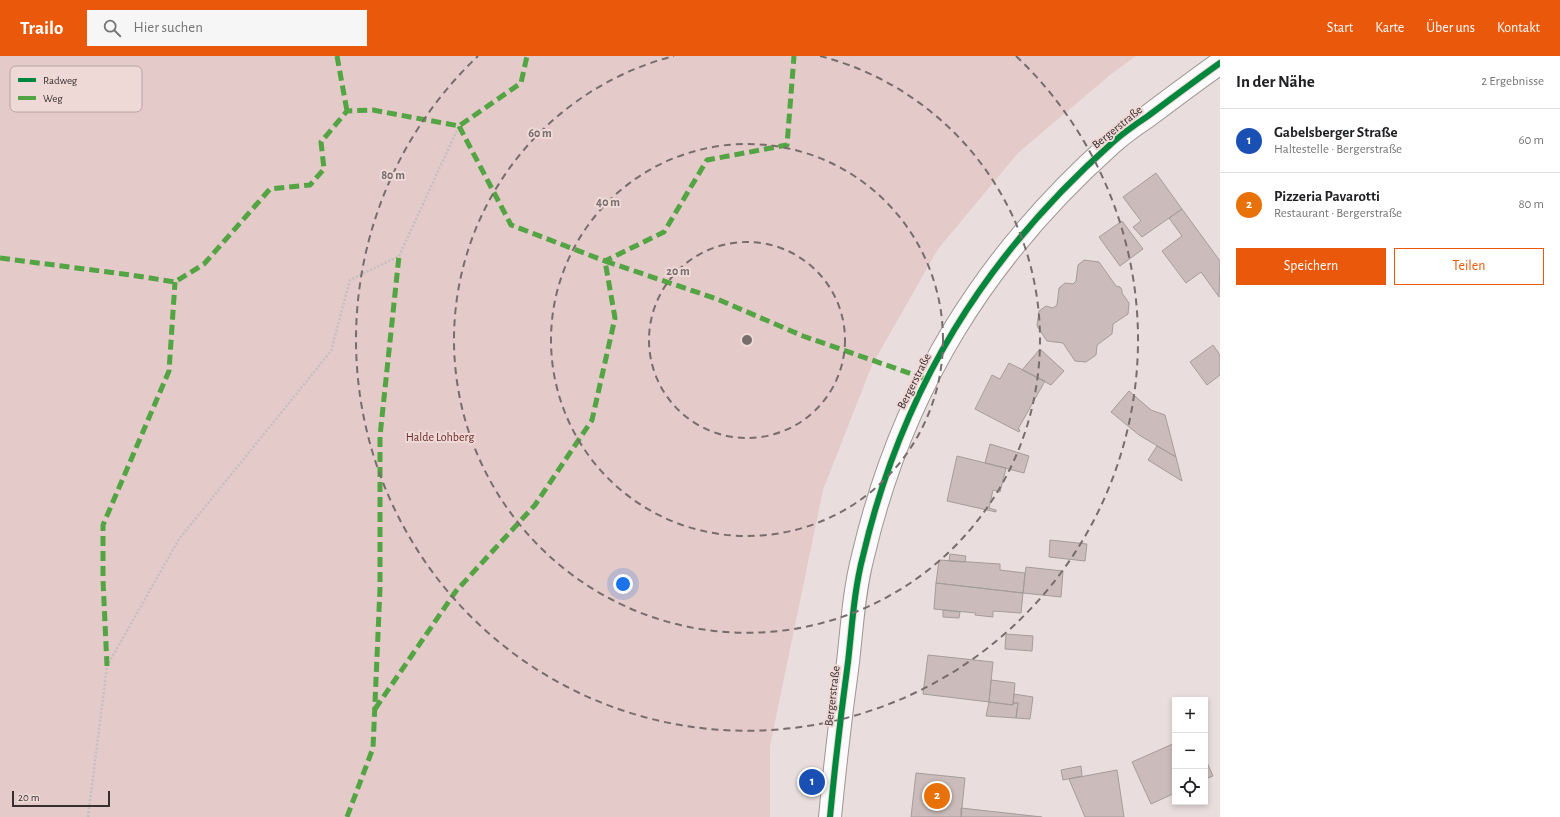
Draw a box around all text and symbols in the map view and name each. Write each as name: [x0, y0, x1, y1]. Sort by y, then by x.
search box: [87, 10, 367, 46]
icon: search: [101, 17, 123, 39]
text: Trailo: [20, 19, 63, 38]
text: Hier suchen: [133, 20, 203, 35]
text: Start: [1327, 21, 1353, 35]
text: Karte: [1375, 21, 1404, 35]
text: Über uns: [1426, 21, 1475, 35]
text: Kontakt: [1497, 21, 1540, 35]
legend: [10, 66, 142, 112]
text: In der Nähe: [1236, 73, 1315, 90]
text: Radweg: [43, 75, 78, 86]
text: 2 Ergebnisse: [1481, 75, 1544, 88]
text: Weg: [43, 93, 63, 104]
street label: Bergerstraße: [1090, 103, 1144, 151]
text: Gabelsberger Straße: [1274, 125, 1398, 140]
text: 60 m: [528, 127, 552, 139]
text: 1: [1247, 134, 1251, 147]
text: 60 m: [1518, 134, 1544, 147]
text: Haltestelle · Bergerstraße: [1274, 143, 1402, 156]
text: 80 m: [381, 169, 405, 181]
text: Pizzeria Pavarotti: [1274, 189, 1380, 204]
text: 40 m: [596, 196, 620, 208]
text: 2: [1246, 198, 1252, 211]
text: 80 m: [1518, 198, 1544, 211]
text: Restaurant · Bergerstraße: [1274, 207, 1402, 220]
button: Speichern: [1236, 248, 1386, 285]
button: Teilen: [1394, 248, 1544, 285]
text: 20 m: [666, 265, 690, 277]
centre of rings: [740, 333, 754, 347]
street label: Bergerstraße: [895, 351, 933, 411]
park label: Halde Lohberg: [406, 431, 474, 443]
your location: [613, 574, 633, 594]
street label: Bergerstraße: [822, 665, 842, 727]
map controls: [1172, 697, 1208, 805]
button: +: [1172, 697, 1208, 733]
button: −: [1172, 733, 1208, 769]
pin: 1: [799, 767, 825, 797]
button: locate: [1172, 769, 1208, 805]
pin: 2: [924, 781, 950, 811]
scale bar: [12, 789, 110, 808]
text: 20 m: [18, 792, 39, 803]

